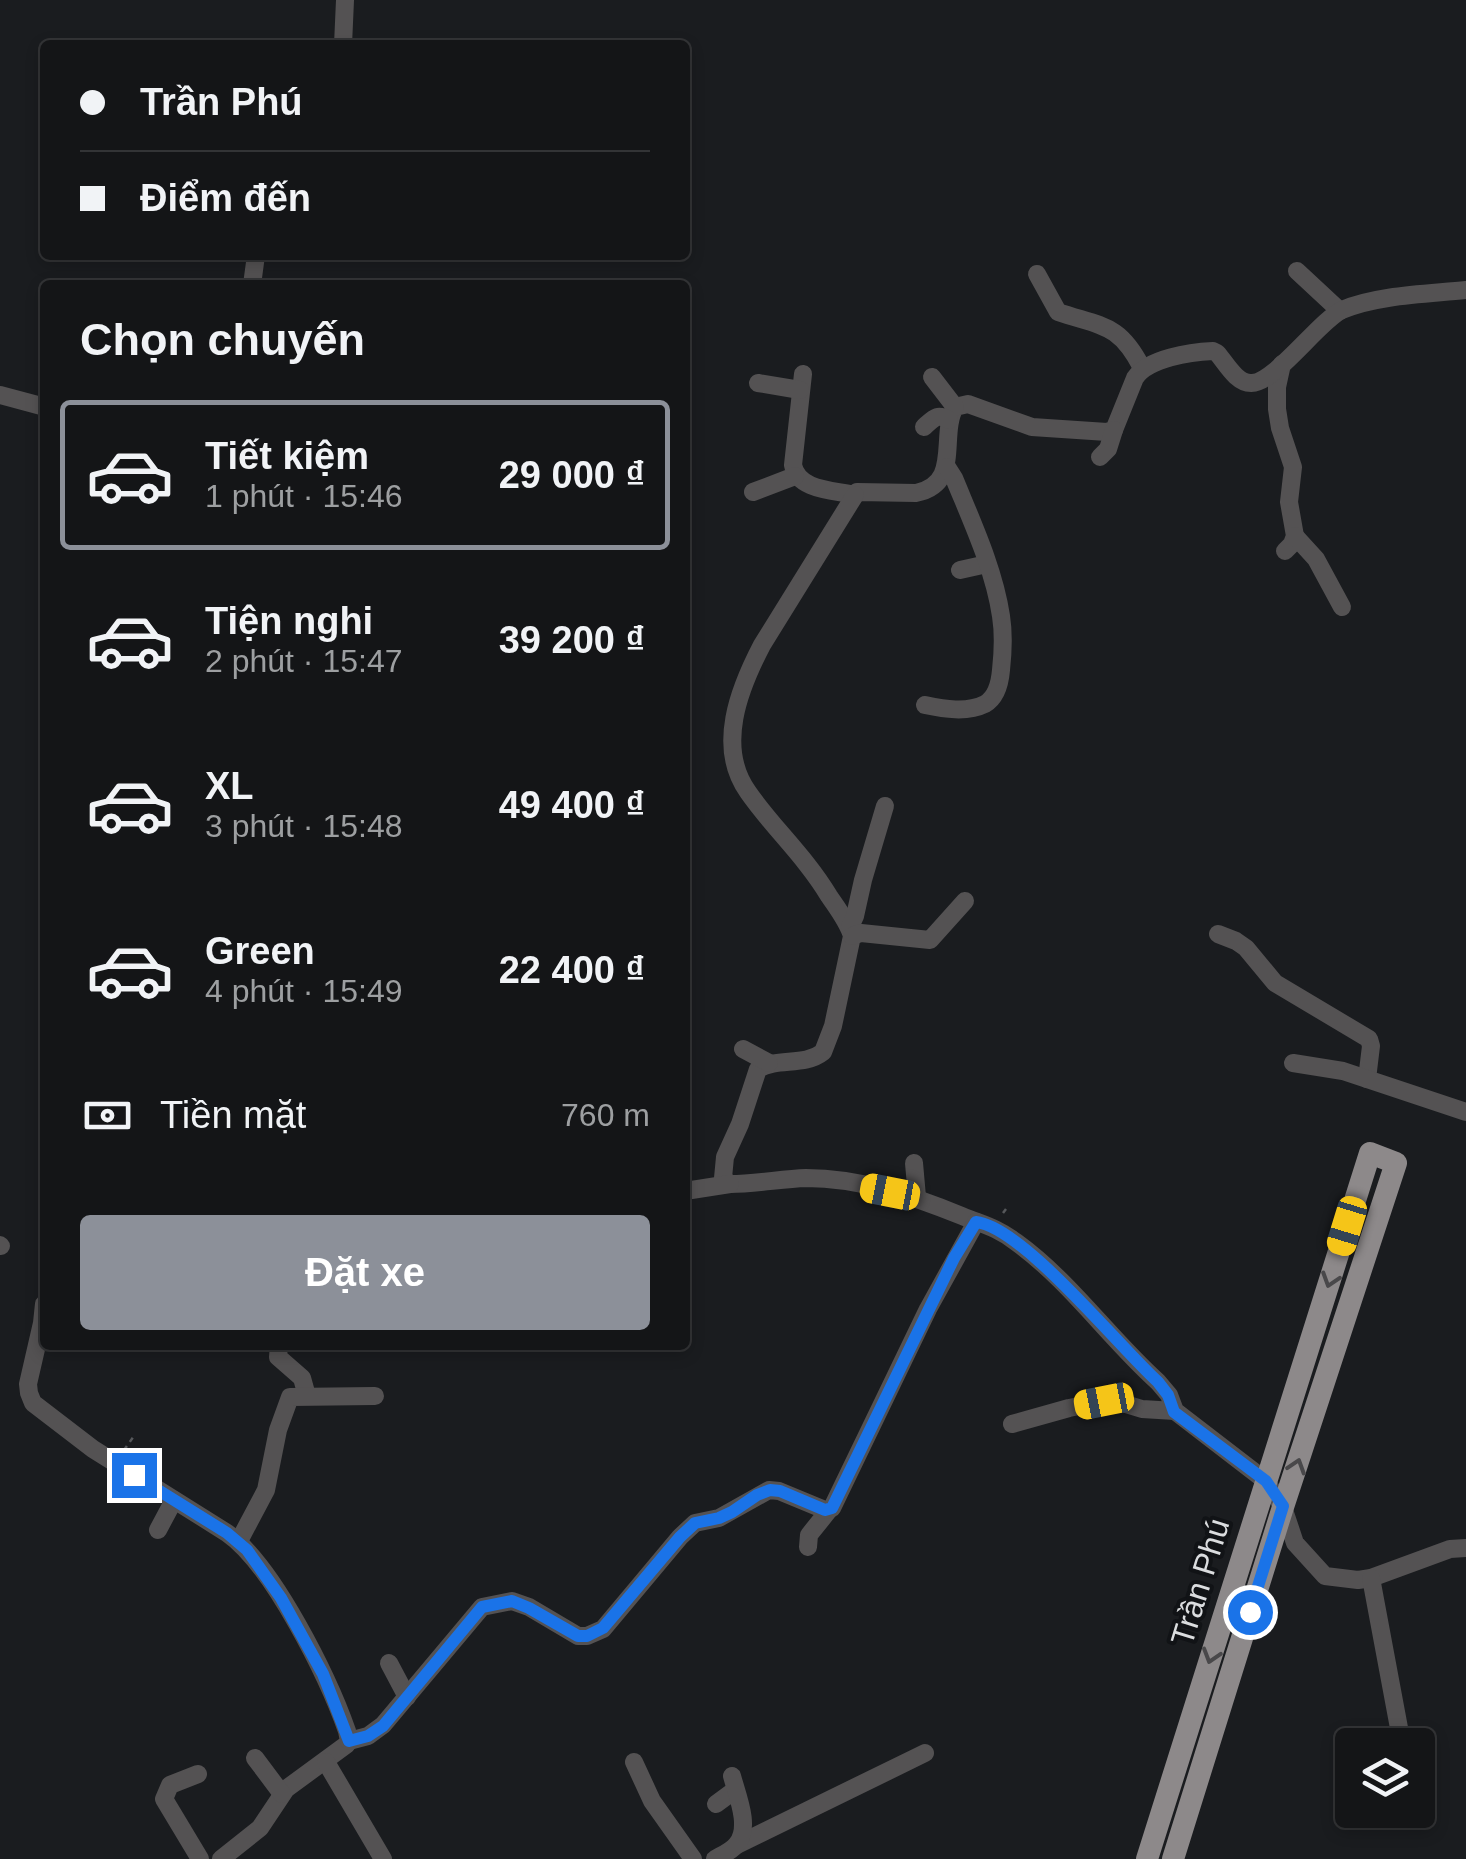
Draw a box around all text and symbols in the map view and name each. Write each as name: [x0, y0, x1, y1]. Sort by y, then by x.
text: Trần Phú: [140, 81, 303, 123]
text: Điểm đến: [140, 177, 311, 219]
text: Chọn chuyến: [80, 314, 365, 365]
icon: car: [85, 430, 175, 520]
text: Tiết kiệm: [205, 435, 369, 477]
text: 29 000 ₫: [499, 454, 645, 496]
text: 1 phút · 15:46: [205, 478, 402, 514]
icon: car: [85, 595, 175, 685]
text: Tiện nghi: [205, 600, 373, 642]
text: 39 200 ₫: [499, 619, 645, 661]
text: 2 phút · 15:47: [205, 643, 402, 679]
icon: car: [85, 760, 175, 850]
text: XL: [205, 765, 254, 807]
text: 49 400 ₫: [499, 784, 645, 826]
text: 3 phút · 15:48: [205, 808, 402, 844]
icon: car: [85, 925, 175, 1015]
text: Green: [205, 930, 315, 972]
text: 22 400 ₫: [499, 949, 645, 991]
text: 4 phút · 15:49: [205, 973, 402, 1009]
icon: cash: [80, 1088, 135, 1143]
text: Tiền mặt: [160, 1094, 306, 1136]
text: 760 m: [561, 1097, 650, 1133]
car: [858, 1172, 922, 1212]
car: [1324, 1193, 1370, 1259]
button: Đặt xe: [80, 1215, 650, 1330]
one-way arrow: [1321, 1270, 1342, 1287]
car: [1072, 1381, 1136, 1421]
route end: [112, 1453, 157, 1498]
one-way arrow: [1285, 1458, 1305, 1475]
street label: Trần Phú: [1164, 1514, 1236, 1650]
route start: [1228, 1590, 1273, 1635]
one-way arrow: [1202, 1647, 1223, 1664]
map controls: [1335, 1728, 1435, 1828]
button: layers: [1335, 1728, 1435, 1828]

